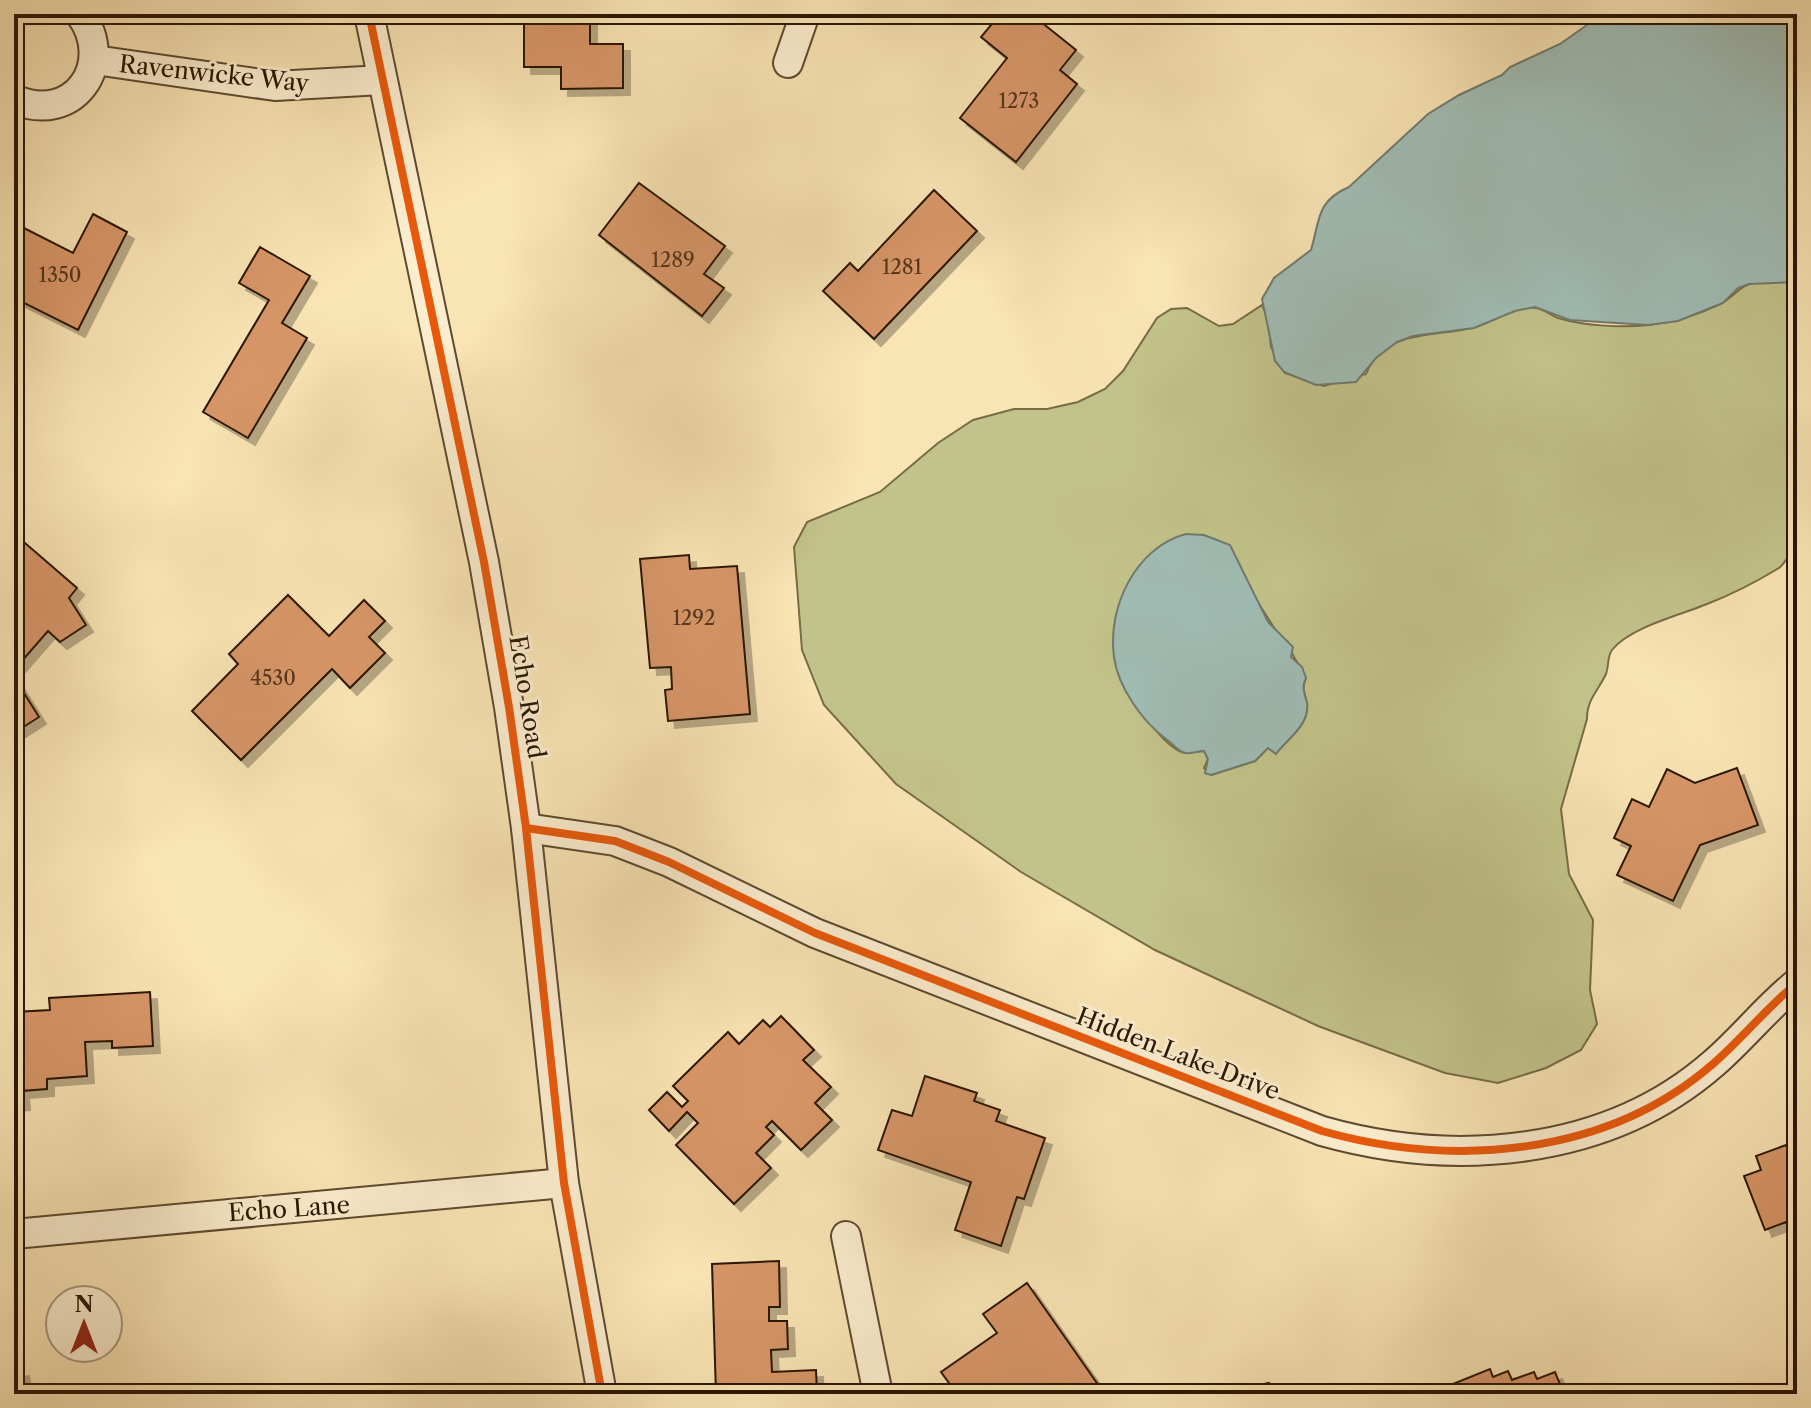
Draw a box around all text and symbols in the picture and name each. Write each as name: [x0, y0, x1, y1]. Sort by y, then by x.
street label: Ravenwicke Way: [118, 49, 311, 98]
house number: 1273: [999, 89, 1039, 113]
house number: 1289: [651, 248, 695, 272]
house number: 1281: [882, 255, 923, 279]
house number: 1350: [39, 263, 81, 287]
house number: 1292: [672, 606, 716, 630]
street label: Echo Road: [503, 633, 552, 761]
house number: 4530: [250, 666, 296, 690]
street label: Hidden Lake Drive: [1072, 1001, 1284, 1106]
street label: Echo Lane: [227, 1190, 351, 1227]
north arrow: [44, 1284, 124, 1364]
text: N: [74, 1291, 94, 1318]

